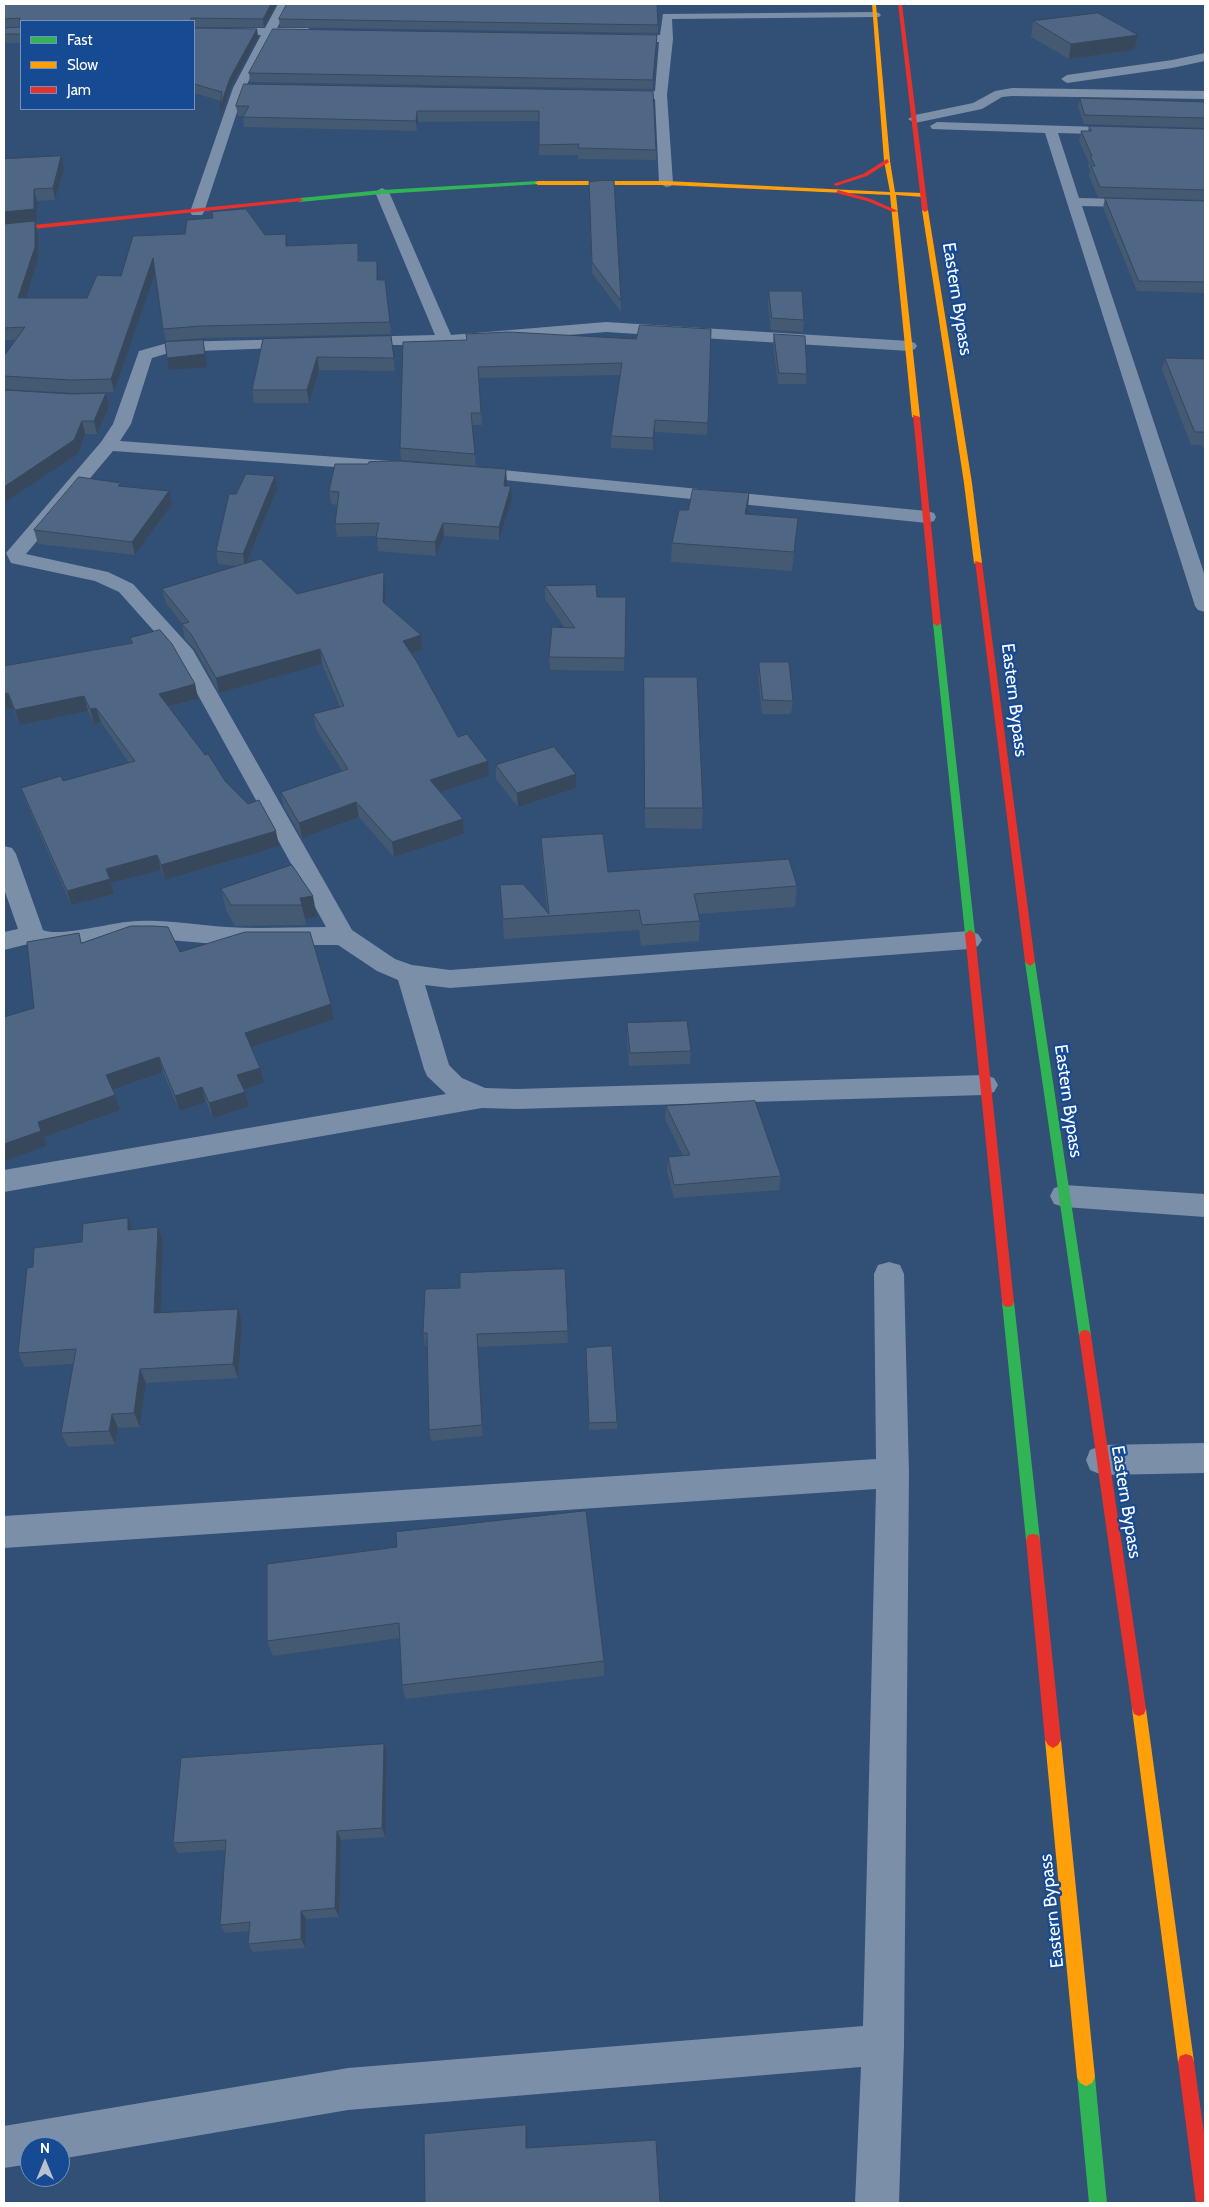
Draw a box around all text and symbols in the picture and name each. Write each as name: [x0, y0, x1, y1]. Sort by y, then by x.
legend: [20, 20, 195, 110]
text: Fast: [67, 31, 92, 49]
text: Slow: [67, 56, 98, 74]
text: Jam: [67, 81, 91, 99]
street label: Eastern Bypass: [937, 241, 977, 357]
street label: Eastern Bypass: [996, 642, 1032, 758]
street label: Eastern Bypass: [1049, 1043, 1087, 1159]
street label: Eastern Bypass: [1106, 1444, 1146, 1560]
street label: Eastern Bypass: [1035, 1853, 1069, 1969]
north arrow: [20, 2137, 70, 2187]
text: N: [40, 2139, 50, 2157]

